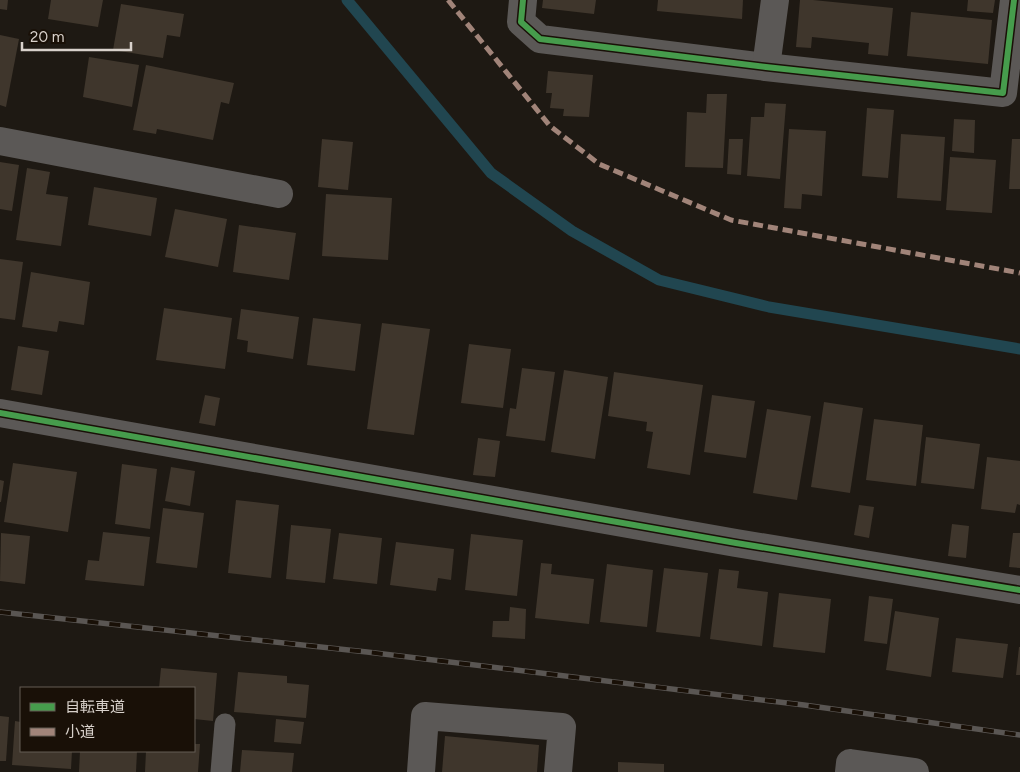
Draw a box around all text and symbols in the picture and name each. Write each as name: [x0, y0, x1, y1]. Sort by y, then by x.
scale bar: [22, 20, 131, 52]
text: 20 m: [30, 28, 64, 46]
legend: [20, 687, 195, 752]
text: 自転車道: [65, 698, 125, 716]
text: 小道: [65, 723, 95, 741]

